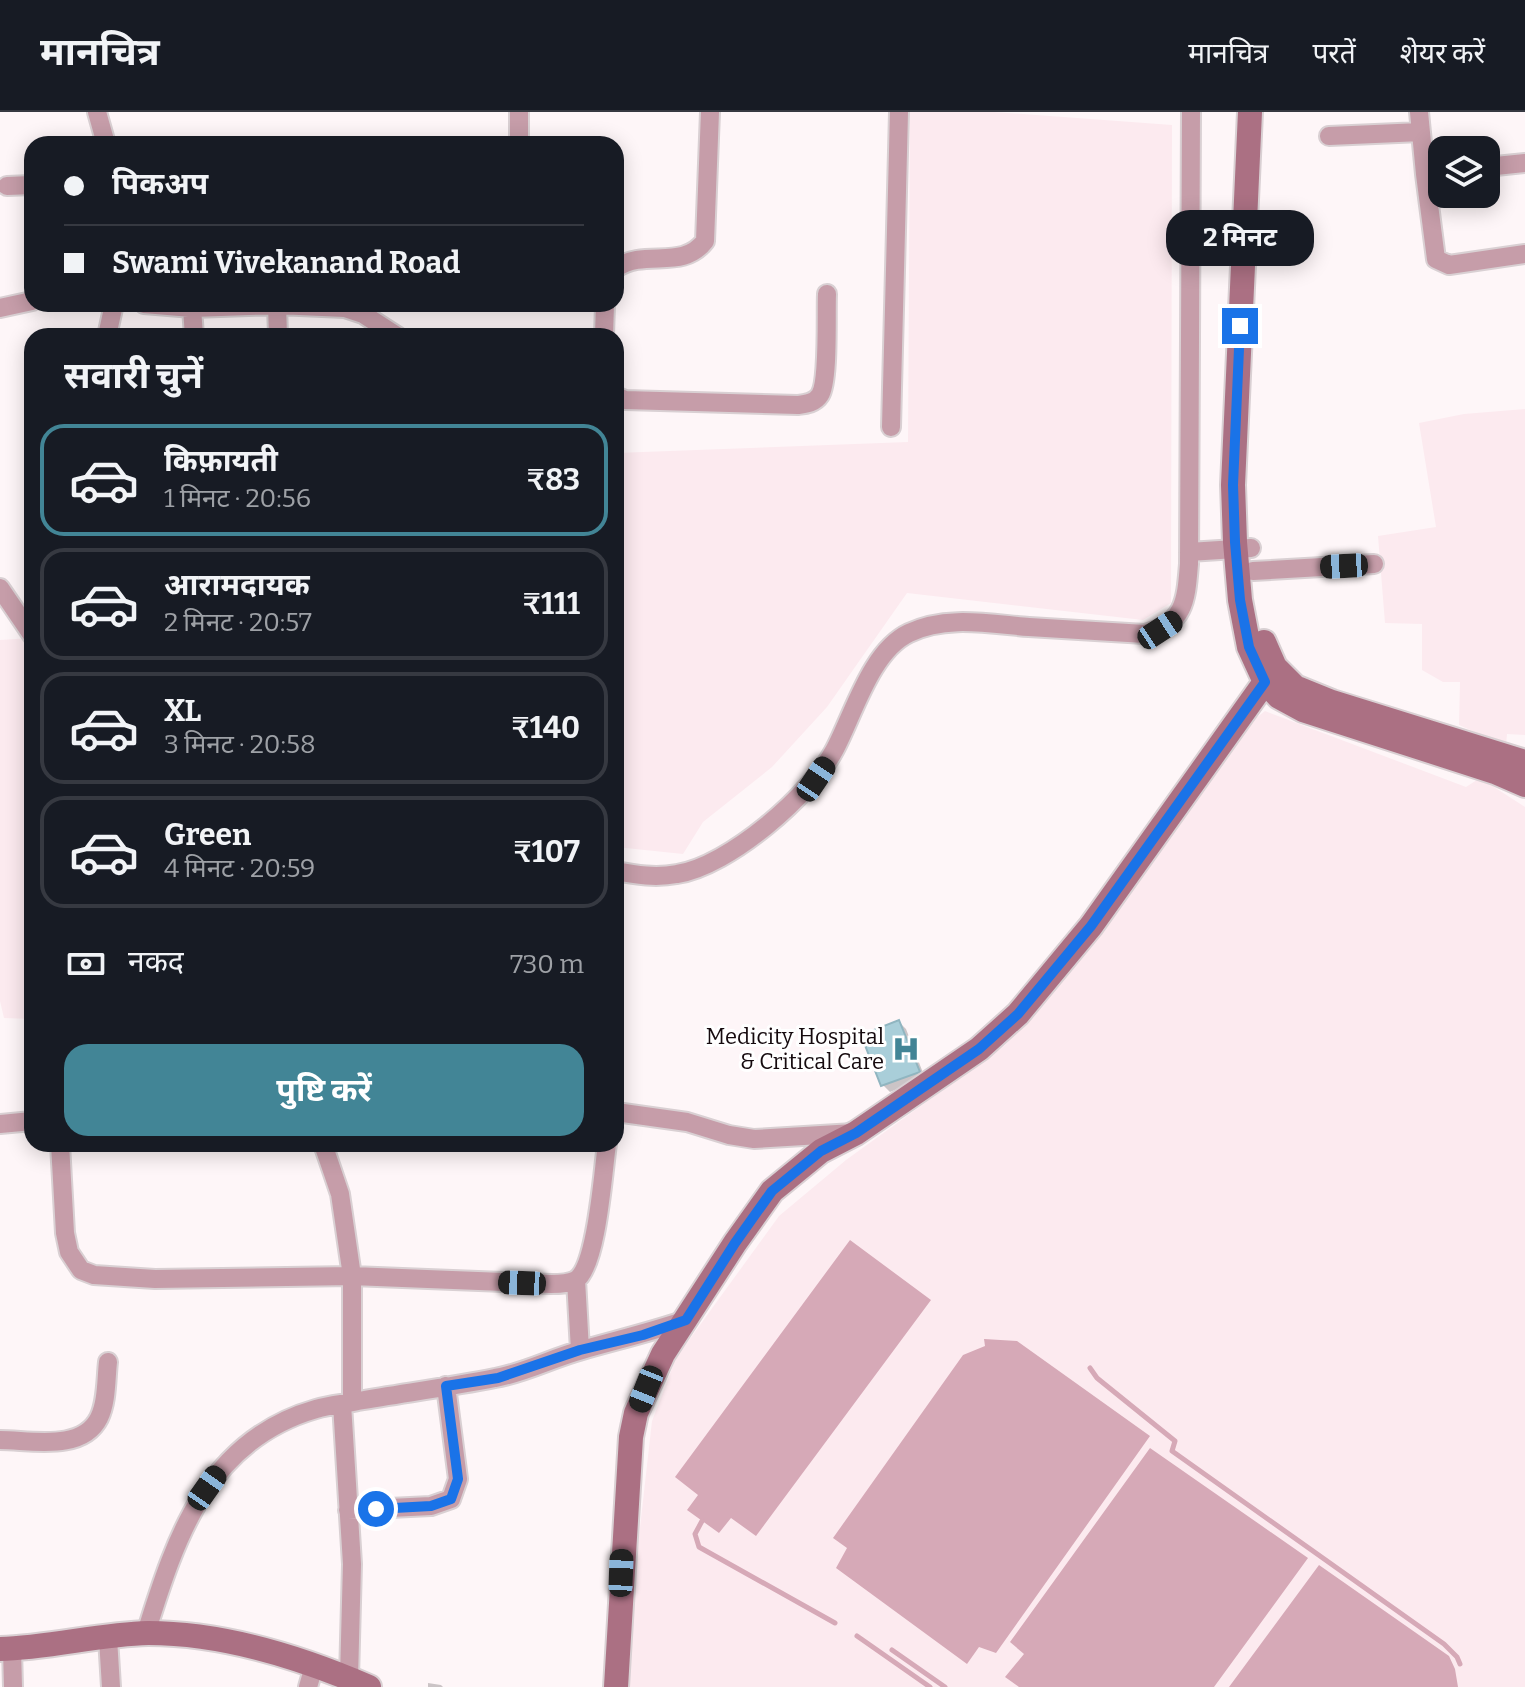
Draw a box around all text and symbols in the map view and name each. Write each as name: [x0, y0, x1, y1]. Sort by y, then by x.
text: मानचित्र: [40, 29, 160, 75]
text: मानचित्र: [1188, 37, 1268, 70]
text: परतें: [1312, 37, 1356, 70]
text: शेयर करें: [1400, 37, 1485, 70]
map controls: [1428, 136, 1500, 208]
button: layers: [1428, 136, 1500, 208]
text: पिकअप: [112, 166, 208, 202]
callout: 2 मिनट: [1166, 210, 1314, 266]
text: 2 मिनट: [1203, 222, 1277, 253]
text: Swami Vivekanand Road: [112, 245, 460, 281]
route end: [1222, 308, 1258, 344]
text: सवारी चुनें: [64, 354, 203, 398]
text: किफ़ायती: [164, 443, 278, 479]
icon: car: [68, 444, 140, 516]
text: ₹83: [526, 462, 580, 498]
text: 1 मिनट · 20:56: [164, 483, 311, 514]
car: [1319, 553, 1369, 579]
text: आरामदायक: [164, 567, 310, 603]
icon: car: [68, 568, 140, 640]
text: ₹111: [522, 586, 580, 622]
text: 2 मिनट · 20:57: [164, 607, 312, 638]
car: [1133, 607, 1187, 653]
icon: car: [68, 692, 140, 764]
text: XL: [164, 693, 201, 729]
text: ₹140: [511, 710, 580, 746]
text: 3 मिनट · 20:58: [164, 729, 316, 760]
car: [793, 752, 839, 806]
icon: car: [68, 816, 140, 888]
text: Green: [164, 817, 251, 853]
text: ₹107: [513, 834, 580, 870]
text: 4 मिनट · 20:59: [164, 853, 315, 884]
icon: cash: [64, 942, 108, 986]
text: नकद: [128, 944, 184, 980]
text: 730 m: [510, 949, 584, 980]
place label: Medicity Hospital & Critical Care: [706, 1023, 884, 1075]
hospital icon: Medicity Hospital & Critical Care: [891, 1034, 921, 1064]
button: पुष्टि करें: [64, 1044, 584, 1136]
car: [498, 1270, 546, 1296]
car: [626, 1362, 666, 1416]
car: [183, 1461, 231, 1515]
route start: [358, 1491, 394, 1527]
car: [608, 1549, 634, 1597]

